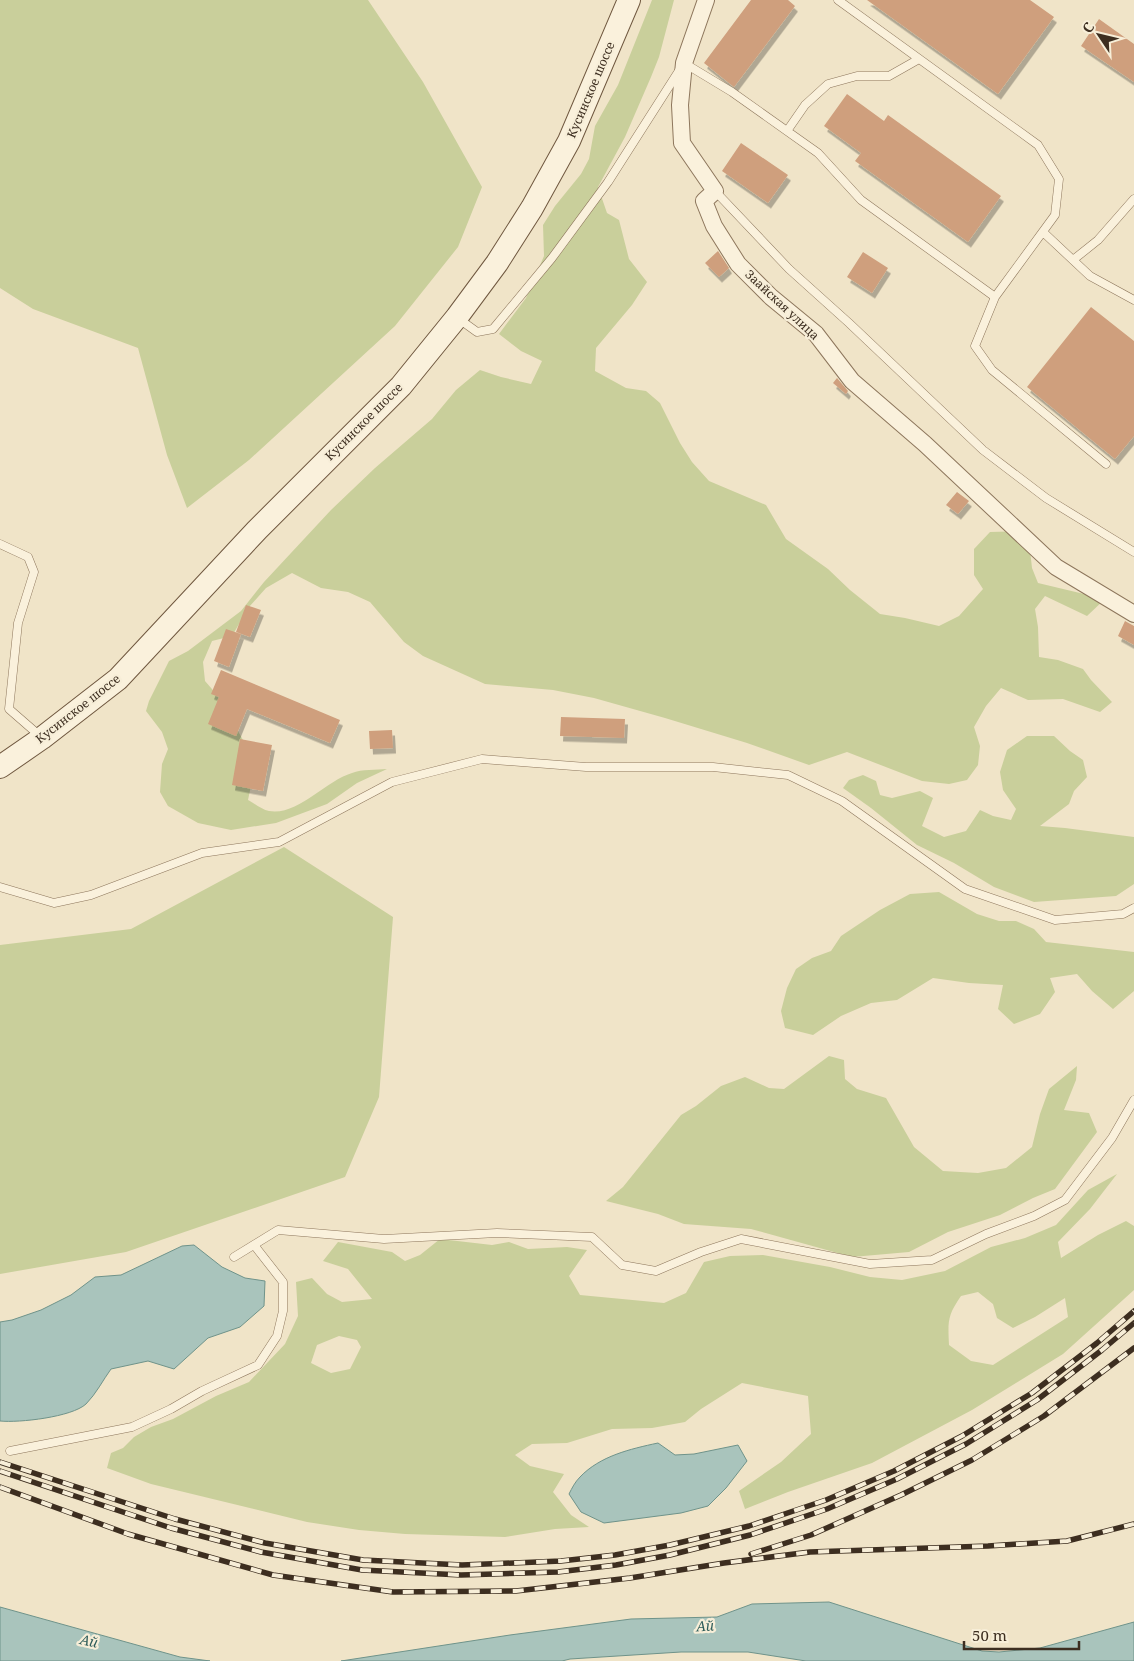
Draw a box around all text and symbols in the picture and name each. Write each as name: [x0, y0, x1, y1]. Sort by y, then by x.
north arrow: [1074, 10, 1124, 60]
text: С: [1078, 18, 1098, 36]
street label: Кусинское шоссе: [563, 39, 619, 141]
street label: Заайская улица: [742, 266, 823, 344]
street label: Кусинское шоссе: [321, 379, 406, 464]
street label: Кусинское шоссе: [32, 670, 124, 747]
water label: Ай: [694, 1615, 715, 1636]
scale bar: [964, 1618, 1079, 1650]
text: 50 m: [972, 1625, 1007, 1645]
water label: Ай: [77, 1629, 101, 1652]

